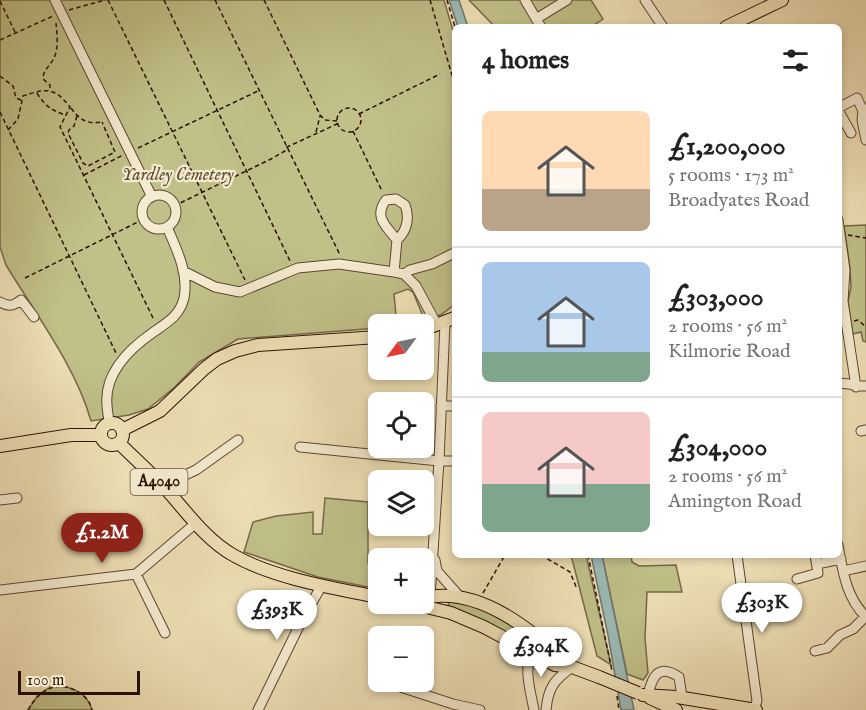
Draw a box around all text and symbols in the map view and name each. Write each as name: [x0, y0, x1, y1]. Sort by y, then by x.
text: 4 homes: [482, 44, 569, 77]
icon: filters: [779, 44, 812, 77]
text: £1,200,000: [668, 130, 786, 163]
icon: home: [530, 135, 602, 207]
text: 5 rooms · 173 m²: [668, 163, 794, 188]
park label: Yardley Cemetery: [122, 164, 234, 187]
text: Broadyates Road: [668, 188, 810, 213]
text: £303,000: [668, 281, 763, 314]
icon: home: [530, 286, 602, 358]
north arrow: [368, 314, 434, 380]
map controls: [368, 314, 434, 692]
text: 2 rooms · 56 m²: [668, 314, 787, 339]
text: Kilmorie Road: [668, 339, 791, 364]
button: locate: [368, 392, 434, 458]
text: £304,000: [668, 431, 767, 464]
icon: home: [530, 436, 602, 508]
text: 2 rooms · 56 m²: [668, 464, 787, 489]
road number: A4040: [130, 469, 188, 495]
button: layers: [368, 470, 434, 536]
text: Amington Road: [668, 489, 802, 514]
pin: £1.2M: [60, 513, 144, 564]
text: £1.2M: [75, 520, 129, 545]
button: +: [368, 548, 434, 614]
pin: £303K: [720, 583, 804, 634]
pin: £393K: [235, 590, 319, 641]
text: £303K: [735, 590, 789, 615]
text: £393K: [251, 597, 303, 622]
button: −: [368, 626, 434, 692]
pin: £304K: [499, 627, 583, 678]
text: £304K: [513, 634, 569, 659]
scale bar: [18, 668, 140, 696]
text: 100 m: [27, 671, 64, 691]

